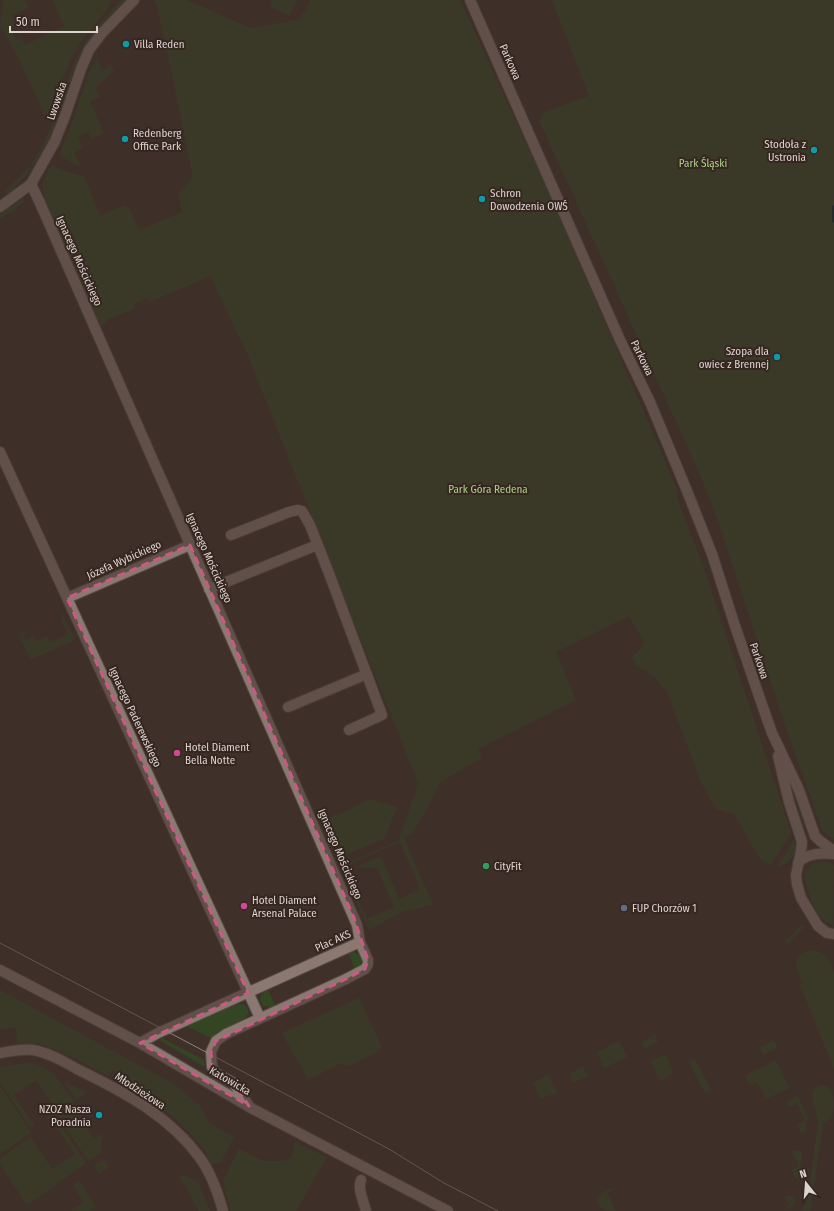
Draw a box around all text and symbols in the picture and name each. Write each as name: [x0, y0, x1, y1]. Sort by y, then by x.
scale bar: [10, 8, 97, 34]
text: 50 m: [16, 15, 40, 29]
place label: Villa Reden: [134, 38, 185, 51]
marker: Villa Reden: [121, 39, 131, 49]
street label: Parkowa: [496, 42, 524, 82]
street label: Lwowska: [44, 80, 70, 122]
place label: Redenberg Office Park: [133, 127, 182, 153]
marker: Redenberg Office Park: [120, 134, 130, 144]
place label: Stodoła z Ustronia: [764, 138, 807, 164]
marker: Stodoła z Ustronia: [809, 145, 819, 155]
park label: Park Śląski: [679, 156, 727, 170]
place label: Schron Dowodzenia OWŚ: [490, 187, 568, 213]
marker: Schron Dowodzenia OWŚ: [477, 194, 487, 204]
street label: Ignacego Mościckiego: [53, 214, 105, 308]
street label: Parkowa: [628, 338, 656, 378]
place label: Szopa dla owiec z Brennej: [699, 345, 769, 371]
marker: Szopa dla owiec z Brennej: [772, 352, 782, 362]
park label: Park Góra Redena: [448, 483, 528, 496]
street label: Ignacego Mościckiego: [183, 511, 235, 605]
street label: Józefa Wybickiego: [85, 538, 163, 582]
street label: Parkowa: [747, 641, 771, 681]
street label: Ignacego Paderewskiego: [106, 665, 164, 770]
place label: Hotel Diament Bella Notte: [185, 741, 250, 767]
marker: Hotel Diament Bella Notte: [172, 748, 182, 758]
street label: Ignacego Mościckiego: [315, 807, 365, 901]
place label: CityFit: [494, 860, 522, 873]
marker: CityFit: [481, 861, 491, 871]
place label: Hotel Diament Arsenal Palace: [252, 894, 317, 920]
marker: Hotel Diament Arsenal Palace: [239, 901, 249, 911]
place label: FUP Chorzów 1: [632, 902, 697, 915]
marker: FUP Chorzów 1: [619, 903, 629, 913]
street label: Plac AKS: [313, 927, 354, 955]
street label: Katowicka: [207, 1064, 253, 1098]
street label: Młodzieżowa: [112, 1070, 168, 1112]
place label: NZOZ Nasza Poradnia: [39, 1103, 91, 1129]
marker: NZOZ Nasza Poradnia: [94, 1110, 104, 1120]
north arrow: [786, 1163, 826, 1203]
text: N: [798, 1167, 808, 1181]

